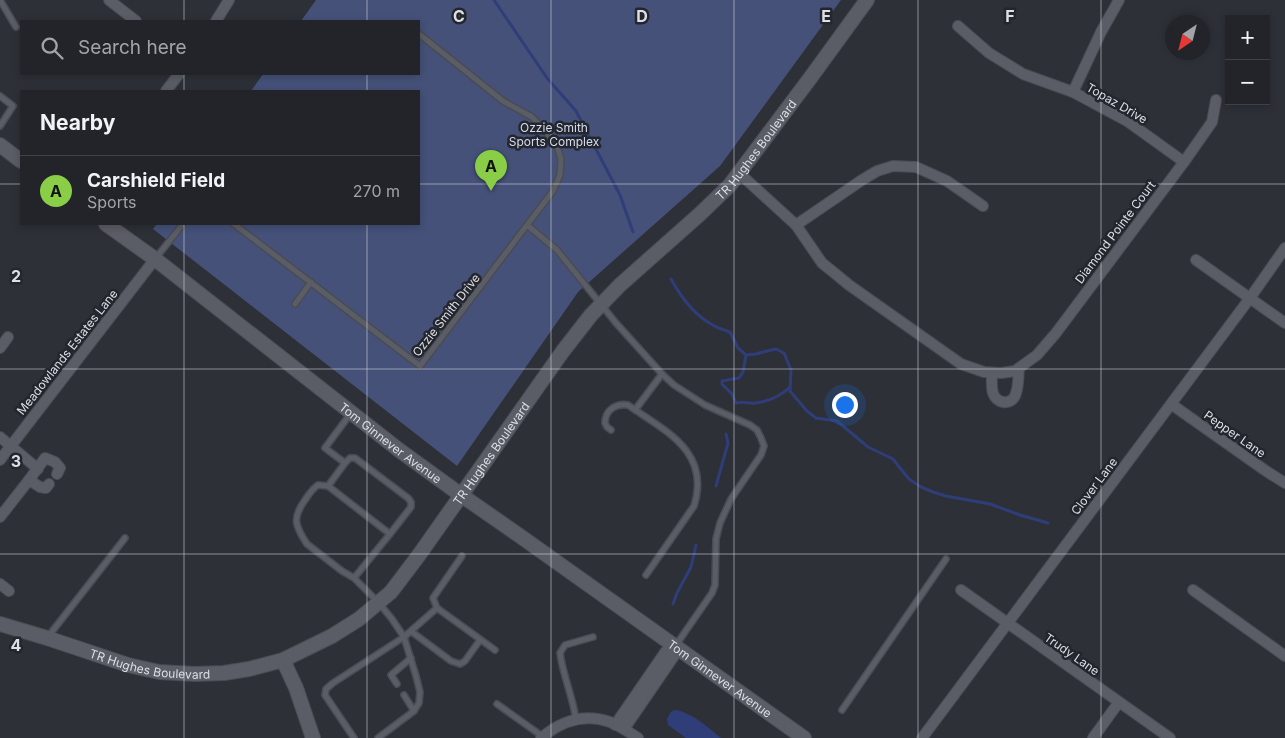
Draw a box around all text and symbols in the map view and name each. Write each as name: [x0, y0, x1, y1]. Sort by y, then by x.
text: C: [453, 6, 465, 26]
text: D: [636, 6, 648, 26]
text: E: [821, 6, 831, 26]
text: F: [1005, 6, 1015, 26]
north arrow: [1165, 15, 1210, 60]
map controls: [1225, 15, 1270, 105]
button: +: [1225, 15, 1270, 60]
search box: [20, 20, 420, 75]
icon: search: [38, 34, 66, 62]
text: Search here: [78, 36, 187, 59]
button: −: [1225, 60, 1270, 105]
street label: Topaz Drive: [1084, 80, 1150, 126]
street label: TR Hughes Boulevard: [712, 96, 799, 203]
text: Nearby: [40, 110, 115, 135]
park label: Ozzie Smith Sports Complex: [509, 120, 600, 149]
pin: A: [475, 150, 507, 191]
text: Carshield Field: [87, 169, 225, 192]
street label: Diamond Pointe Court: [1072, 178, 1158, 286]
text: A: [50, 181, 62, 201]
text: 270 m: [353, 181, 400, 201]
text: Sports: [87, 192, 136, 212]
text: 2: [11, 266, 21, 286]
street label: Ozzie Smith Drive: [409, 271, 483, 359]
street label: Meadowlands Estates Lane: [13, 286, 121, 418]
your location: [832, 392, 858, 418]
street label: Tom Ginnever Avenue: [337, 399, 445, 486]
street label: TR Hughes Boulevard: [449, 399, 532, 508]
street label: Pepper Lane: [1201, 407, 1269, 461]
text: 3: [11, 451, 21, 471]
street label: Clover Lane: [1068, 454, 1120, 518]
street label: Trudy Lane: [1042, 630, 1102, 678]
text: 4: [11, 635, 22, 655]
street label: Tom Ginnever Avenue: [665, 636, 775, 720]
street label: TR Hughes Boulevard: [88, 645, 211, 682]

